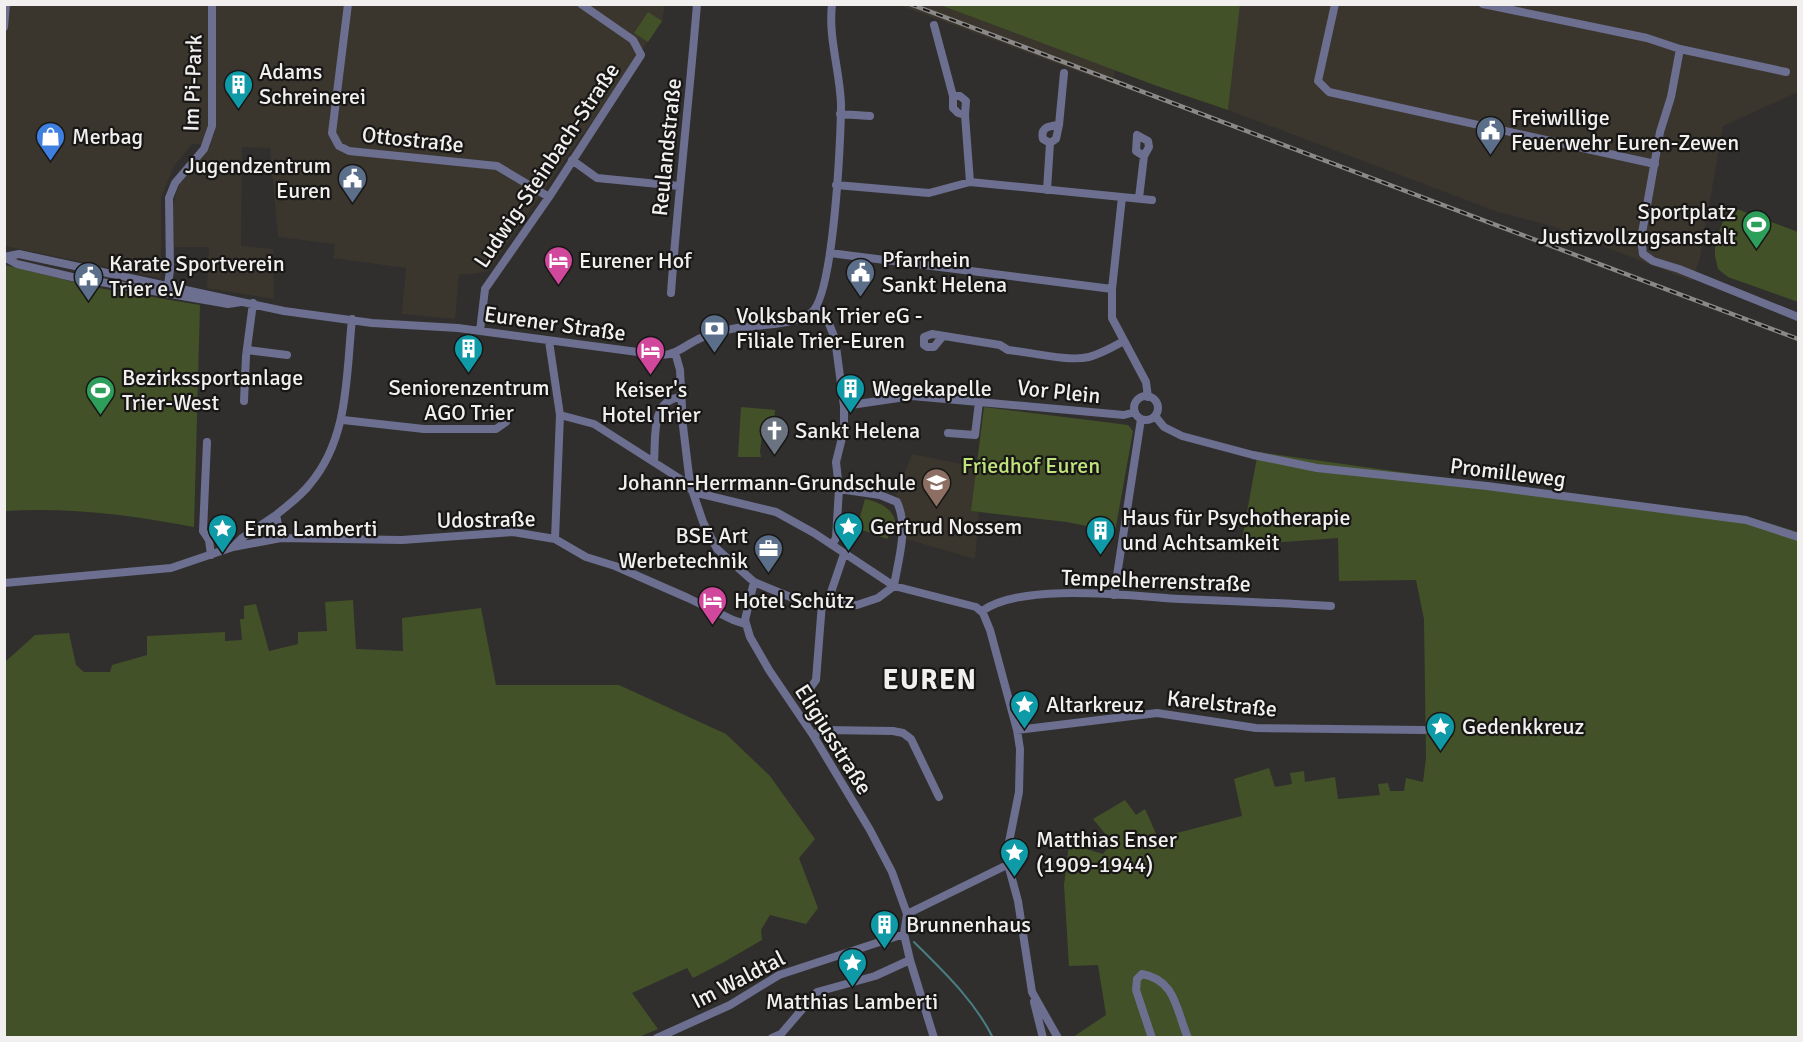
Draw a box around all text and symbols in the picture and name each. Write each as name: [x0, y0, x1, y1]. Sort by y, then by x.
street label: Im Pi-Park: [177, 34, 208, 132]
place label: Adams Schreinerei: [259, 58, 366, 110]
street label: Ludwig-Steinbach-Straße: [468, 58, 625, 273]
building icon: Adams Schreinerei: [222, 68, 254, 110]
street label: Reulandstraße: [646, 77, 687, 217]
place label: Freiwillige Feuerwehr Euren-Zewen: [1511, 104, 1739, 156]
public building icon: Freiwillige Feuerwehr Euren-Zewen: [1474, 114, 1506, 156]
shop icon: Merbag: [35, 120, 67, 162]
street label: Ottostraße: [361, 121, 465, 158]
place label: Merbag: [72, 123, 143, 150]
place label: Jugendzentrum Euren: [185, 152, 331, 204]
public building icon: Jugendzentrum Euren: [336, 162, 368, 204]
place label: Sportplatz Justizvollzugsanstalt: [1538, 198, 1736, 250]
sports icon: Sportplatz Justizvollzugsanstalt: [1741, 208, 1773, 250]
hotel icon: Eurener Hof: [542, 244, 574, 286]
place label: Pfarrhein Sankt Helena: [882, 246, 1007, 298]
place label: Eurener Hof: [579, 247, 693, 274]
place label: Karate Sportverein Trier e.V: [109, 250, 285, 302]
public building icon: Pfarrhein Sankt Helena: [845, 256, 877, 298]
public building icon: Karate Sportverein Trier e.V: [72, 260, 104, 302]
street label: Eurener Straße: [482, 300, 627, 347]
place label: Volksbank Trier eG - Filiale Trier-Euren: [736, 302, 923, 354]
bank icon: Volksbank Trier eG - Filiale Trier-Euren: [699, 312, 731, 354]
building icon: Seniorenzentrum AGO Trier: [453, 332, 485, 374]
hotel icon: Keiser's Hotel Trier: [635, 334, 667, 376]
place label: Bezirkssportanlage Trier-West: [122, 364, 303, 416]
building icon: Wegekapelle: [835, 372, 867, 414]
sports icon: Bezirkssportanlage Trier-West: [85, 374, 117, 416]
place label: Seniorenzentrum AGO Trier: [388, 374, 550, 426]
street label: Vor Plein: [1016, 374, 1102, 409]
place label: Wegekapelle: [872, 375, 992, 402]
place label: Keiser's Hotel Trier: [601, 376, 701, 428]
church icon: Sankt Helena: [758, 414, 790, 456]
place label: Sankt Helena: [795, 417, 920, 444]
park label: Friedhof Euren: [962, 452, 1100, 479]
street label: Promilleweg: [1449, 452, 1567, 493]
school or university icon: Johann-Herrmann-Grundschule: [921, 466, 953, 508]
place label: Johann-Herrmann-Grundschule: [618, 469, 916, 496]
place label: Haus für Psychotherapie und Achtsamkeit: [1122, 504, 1351, 556]
street label: Udostraße: [436, 505, 536, 534]
place icon: Gertrud Nossem: [833, 510, 865, 552]
place icon: Erna Lamberti: [207, 512, 239, 554]
place label: Gertrud Nossem: [870, 513, 1022, 540]
building icon: Haus für Psychotherapie und Achtsamkeit: [1085, 514, 1117, 556]
place label: Erna Lamberti: [244, 515, 378, 542]
place label: BSE Art Werbetechnik: [619, 522, 748, 574]
office icon: BSE Art Werbetechnik: [753, 532, 785, 574]
street label: Tempelherrenstraße: [1061, 564, 1251, 597]
hotel icon: Hotel Schütz: [697, 584, 729, 626]
place label: Hotel Schütz: [734, 587, 855, 614]
district label: EUREN: [882, 663, 978, 697]
street label: Eligiusstraße: [789, 679, 878, 799]
street label: Karelstraße: [1166, 684, 1278, 723]
place icon: Altarkreuz: [1009, 688, 1041, 730]
place label: Altarkreuz: [1046, 691, 1144, 718]
place icon: Gedenkkreuz: [1425, 710, 1457, 752]
place label: Gedenkkreuz: [1462, 713, 1585, 740]
place label: Matthias Enser (1909-1944): [1036, 826, 1177, 878]
place icon: Matthias Enser (1909-1944): [999, 836, 1031, 878]
building icon: Brunnenhaus: [869, 908, 901, 950]
place label: Brunnenhaus: [906, 911, 1031, 938]
street label: Im Waldtal: [687, 944, 789, 1014]
place icon: Matthias Lamberti: [836, 946, 868, 988]
place label: Matthias Lamberti: [766, 988, 938, 1015]

